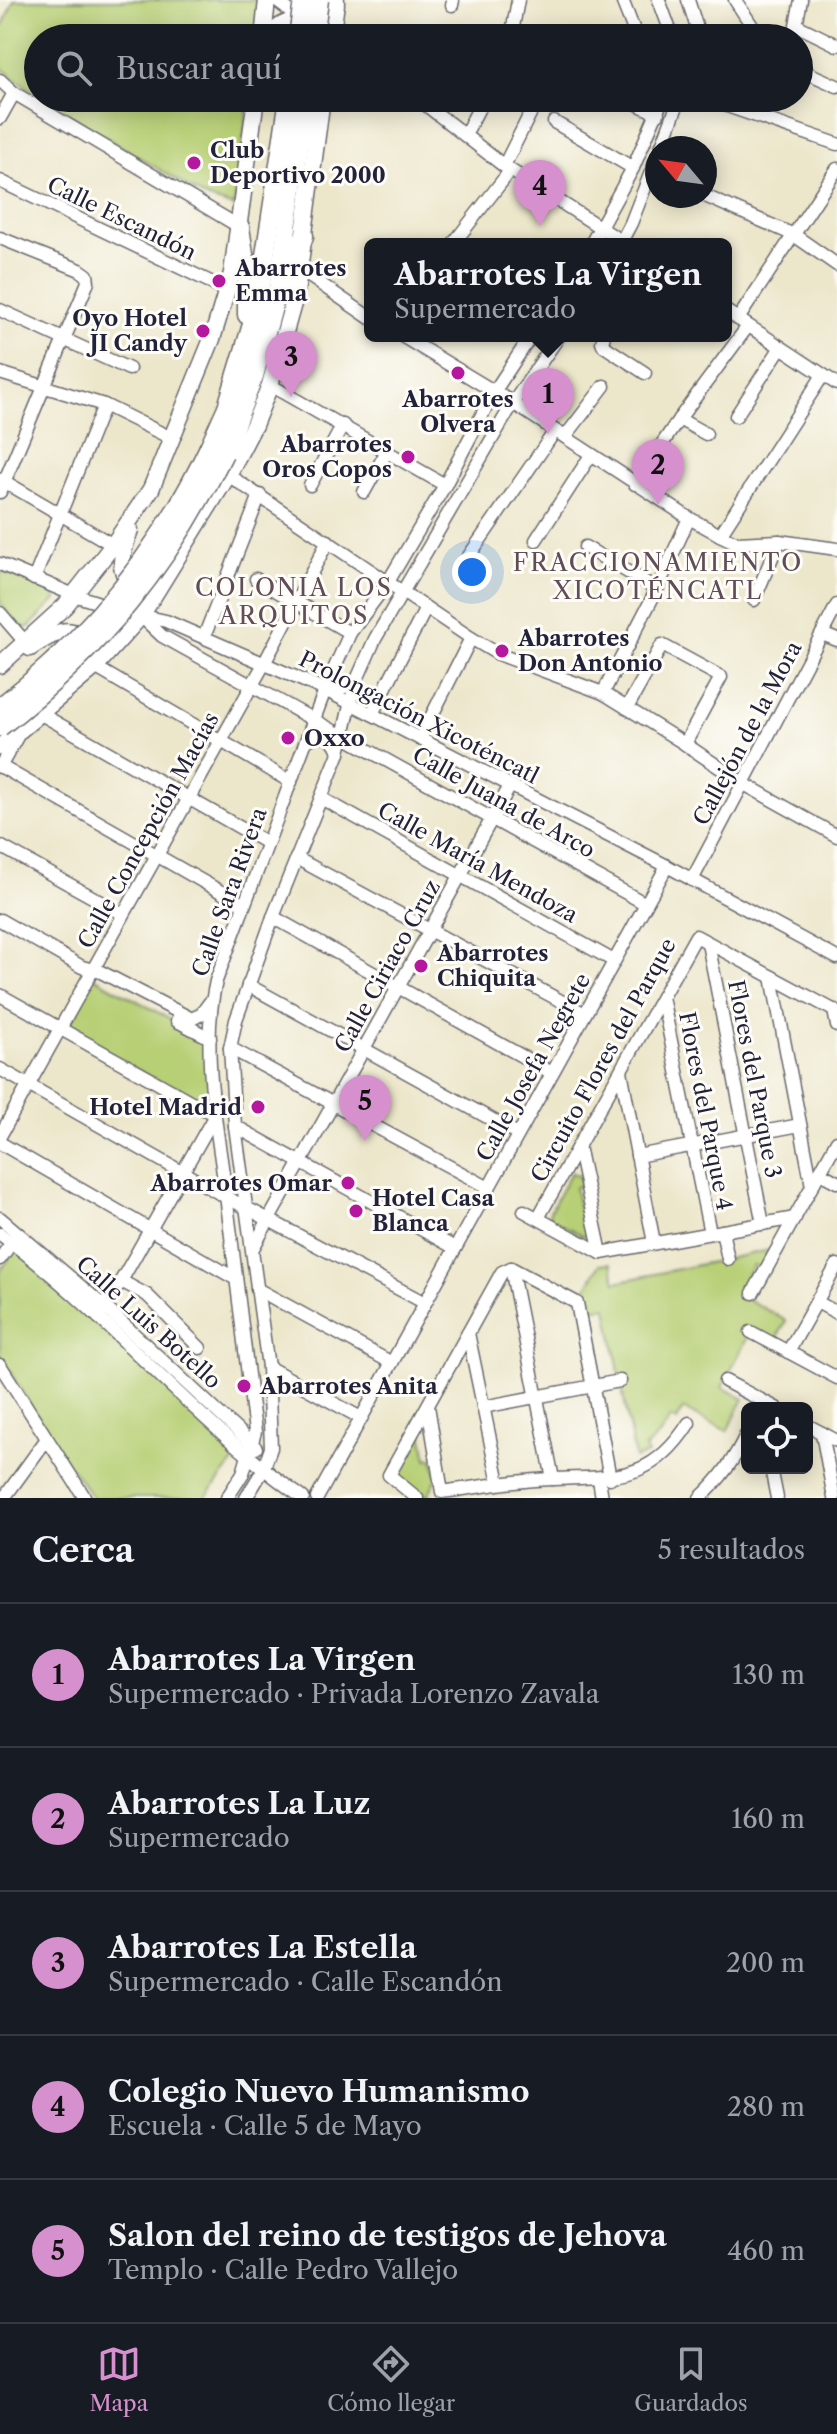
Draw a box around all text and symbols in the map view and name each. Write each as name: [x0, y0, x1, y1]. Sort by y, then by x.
search box: [24, 24, 813, 112]
icon: search: [52, 46, 96, 90]
text: Buscar aquí: [116, 50, 282, 87]
north arrow: [645, 136, 717, 208]
place label: Club Deportivo 2000: [210, 137, 386, 189]
marker: Club Deportivo 2000: [185, 154, 203, 172]
pin: 4: [514, 160, 566, 226]
street label: Calle Escandón: [43, 171, 201, 266]
popup: [364, 238, 732, 342]
place label: Abarrotes Emma: [234, 255, 347, 307]
text: Abarrotes La Virgen: [394, 256, 702, 293]
marker: Abarrotes Emma: [210, 272, 228, 290]
text: Supermercado: [394, 293, 576, 325]
place label: Oyo Hotel JI Candy: [72, 305, 187, 357]
marker: Oyo Hotel JI Candy: [194, 322, 212, 340]
pin: 3: [265, 331, 317, 397]
marker: Abarrotes Olvera: [449, 364, 467, 382]
pin: 1: [522, 368, 574, 434]
place label: Abarrotes Olvera: [401, 386, 514, 438]
place label: Abarrotes Oros Copos: [262, 431, 392, 483]
pin: 2: [632, 439, 684, 505]
marker: Abarrotes Oros Copos: [399, 448, 417, 466]
district label: FRACCIONAMIENTO XICOTÉNCATL: [513, 548, 803, 605]
your location: [452, 552, 492, 592]
district label: COLONIA LOS ARQUITOS: [195, 573, 393, 630]
place label: Abarrotes Don Antonio: [517, 625, 663, 677]
street label: Callejón de la Mora: [687, 636, 808, 830]
marker: Abarrotes Don Antonio: [493, 642, 511, 660]
street label: Prolongación Xicoténcatl: [294, 645, 543, 790]
street label: Calle Concepción Macías: [72, 707, 225, 953]
place label: Oxxo: [304, 725, 365, 752]
marker: Oxxo: [279, 729, 297, 747]
street label: Calle Juana de Arco: [408, 741, 600, 864]
street label: Calle María Mendoza: [373, 796, 583, 929]
street label: Calle Sara Rivera: [186, 804, 273, 980]
street label: Calle Ciriaco Cruz: [329, 875, 446, 1057]
street label: Circuito Flores del Parque: [525, 934, 682, 1187]
place label: Abarrotes Chiquita: [436, 940, 549, 992]
marker: Abarrotes Chiquita: [412, 957, 430, 975]
street label: Calle Josefa Negrete: [471, 969, 596, 1166]
street label: Flores del Parque 3: [722, 978, 787, 1180]
street label: Flores del Parque 4: [673, 1010, 738, 1213]
pin: 5: [339, 1075, 391, 1141]
place label: Hotel Madrid: [89, 1094, 242, 1121]
marker: Hotel Madrid: [249, 1098, 267, 1116]
place label: Abarrotes Omar: [150, 1170, 332, 1197]
marker: Abarrotes Omar: [339, 1174, 357, 1192]
place label: Hotel Casa Blanca: [372, 1185, 494, 1237]
marker: Hotel Casa Blanca: [347, 1202, 365, 1220]
street label: Calle Luis Botello: [71, 1250, 227, 1394]
place label: Abarrotes Anita: [259, 1373, 438, 1400]
marker: Abarrotes Anita: [235, 1377, 253, 1395]
map controls: [741, 1402, 813, 1474]
button: locate: [741, 1402, 813, 1474]
text: Cerca: [32, 1529, 134, 1571]
text: 5 resultados: [658, 1534, 805, 1566]
text: Abarrotes La Virgen: [108, 1641, 415, 1678]
text: 1: [52, 1659, 64, 1691]
text: 130 m: [732, 1659, 805, 1691]
text: Supermercado · Privada Lorenzo Zavala: [108, 1678, 600, 1710]
text: Abarrotes La Luz: [108, 1785, 370, 1822]
text: 2: [50, 1803, 66, 1835]
text: 160 m: [731, 1803, 805, 1835]
text: Supermercado: [108, 1822, 290, 1854]
text: Abarrotes La Estella: [108, 1929, 417, 1966]
text: 3: [51, 1947, 65, 1979]
text: 200 m: [726, 1947, 805, 1979]
text: Supermercado · Calle Escandón: [108, 1966, 502, 1998]
text: Colegio Nuevo Humanismo: [108, 2073, 530, 2110]
text: 4: [50, 2091, 66, 2123]
text: 280 m: [727, 2091, 805, 2123]
text: Escuela · Calle 5 de Mayo: [108, 2110, 422, 2142]
text: Salon del reino de testigos de Jehova: [108, 2217, 667, 2254]
text: 5: [51, 2235, 65, 2267]
text: 460 m: [727, 2235, 805, 2267]
text: Templo · Calle Pedro Vallejo: [108, 2254, 458, 2286]
tab: Mapa: [89, 2342, 148, 2417]
tab: Cómo llegar: [327, 2342, 455, 2417]
tab: Guardados: [634, 2342, 748, 2417]

